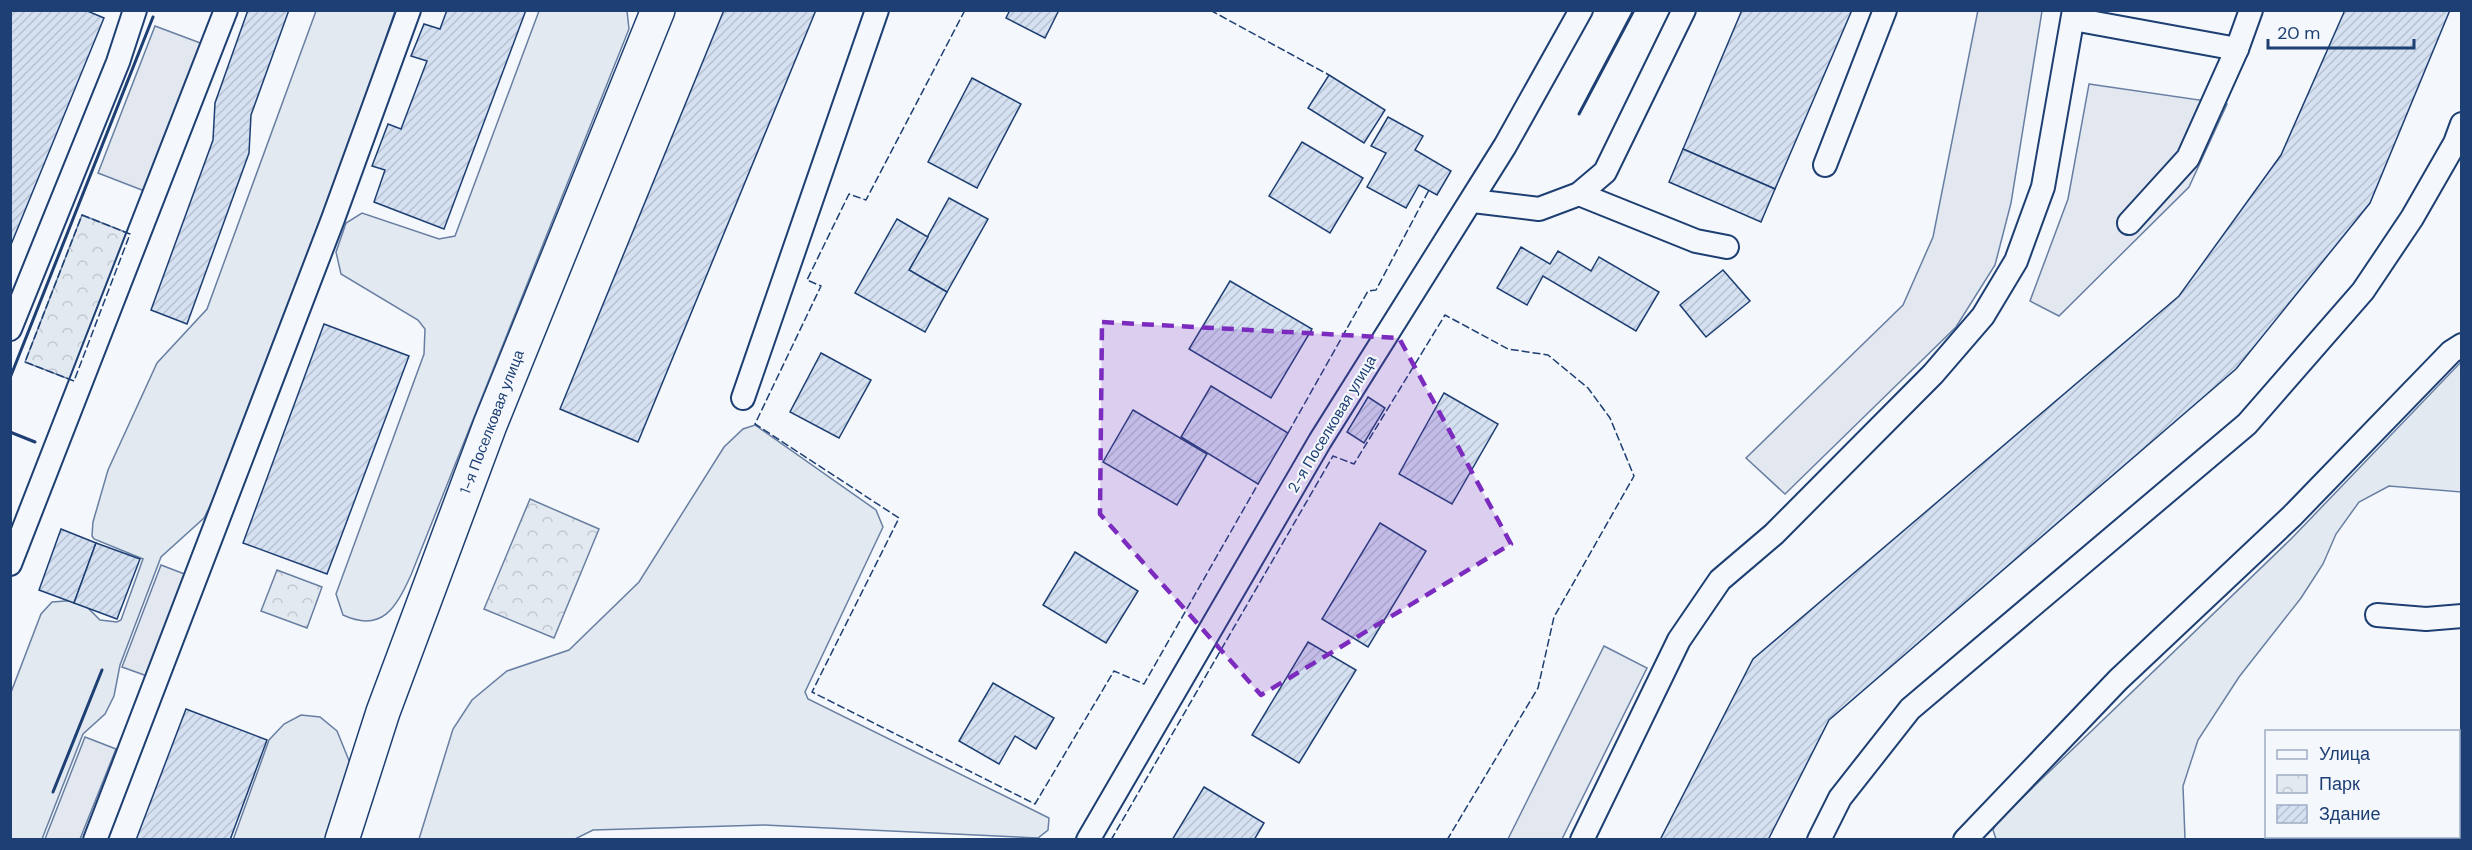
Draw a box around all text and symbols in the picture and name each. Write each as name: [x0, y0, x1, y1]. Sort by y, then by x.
scale bar: [2268, 12, 2414, 50]
text: 20 m: [2277, 21, 2320, 45]
street label: 1-я Поселковая улица: [455, 347, 529, 497]
street label: 2-я Поселковая улица: [1283, 351, 1381, 496]
legend: [2265, 730, 2460, 838]
text: Улица: [2319, 742, 2371, 766]
text: Парк: [2319, 772, 2360, 796]
text: Здание: [2319, 802, 2380, 826]

